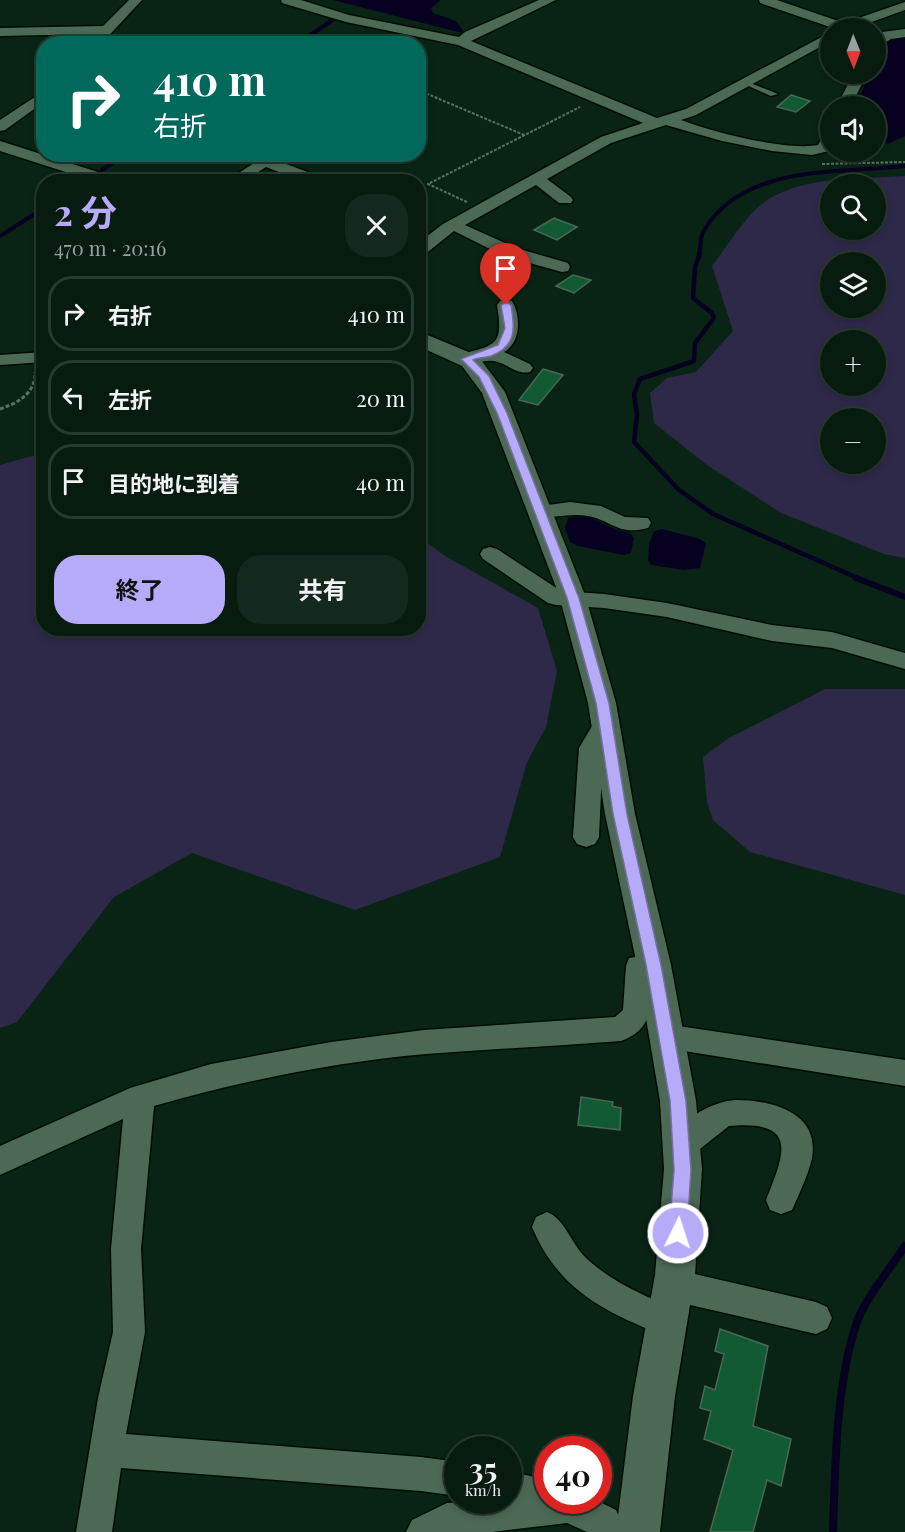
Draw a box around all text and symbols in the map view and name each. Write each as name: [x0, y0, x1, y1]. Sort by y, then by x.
north arrow: [820, 18, 886, 84]
map controls: [820, 18, 886, 474]
text: 410 m: [153, 51, 266, 107]
icon: right: [54, 60, 132, 138]
button: sound: [820, 96, 886, 162]
text: 右折: [153, 107, 207, 143]
button: search: [820, 174, 886, 240]
text: 2 分: [54, 187, 117, 235]
button: close: [345, 194, 408, 257]
text: 470 m · 20:16: [54, 234, 166, 261]
pin: [480, 243, 531, 305]
icon: arrive: [489, 252, 522, 285]
button: layers: [820, 252, 886, 318]
icon: right: [57, 297, 90, 330]
text: 410 m: [348, 299, 405, 329]
text: 右折: [108, 300, 152, 330]
button: +: [820, 330, 886, 396]
icon: left: [57, 381, 90, 414]
text: 20 m: [356, 383, 405, 413]
text: 左折: [108, 384, 152, 414]
button: −: [820, 408, 886, 474]
icon: arrive: [57, 465, 90, 498]
text: 40 m: [356, 467, 405, 497]
text: 目的地に到着: [108, 468, 240, 498]
button: 終了: [54, 555, 225, 624]
button: 共有: [237, 555, 408, 624]
position arrow: [646, 1201, 710, 1265]
speed limit sign: 40: [534, 1436, 612, 1514]
text: 35: [469, 1448, 497, 1488]
text: km/h: [465, 1480, 501, 1500]

